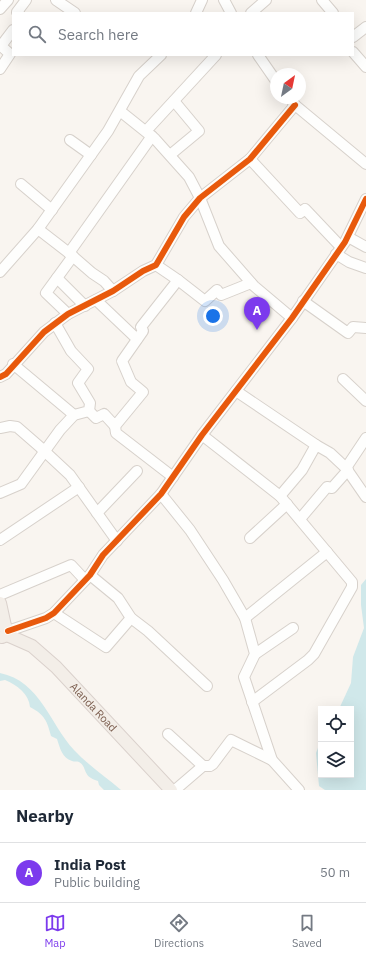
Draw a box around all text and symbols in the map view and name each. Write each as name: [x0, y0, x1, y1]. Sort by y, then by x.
search box: [12, 12, 354, 56]
icon: search: [26, 23, 48, 45]
text: Search here: [58, 25, 138, 44]
north arrow: [270, 68, 306, 104]
pin: A: [244, 297, 270, 330]
your location: [203, 306, 223, 326]
street label: Alanda Road: [67, 679, 120, 735]
map controls: [318, 706, 354, 778]
button: locate: [318, 706, 354, 742]
button: layers: [318, 742, 354, 778]
text: Nearby: [16, 805, 74, 827]
text: India Post: [54, 855, 126, 874]
text: A: [25, 864, 33, 881]
text: 50 m: [320, 864, 350, 881]
text: Public building: [54, 874, 140, 891]
tab: Map: [44, 912, 66, 950]
tab: Directions: [154, 912, 204, 950]
tab: Saved: [292, 912, 322, 950]

